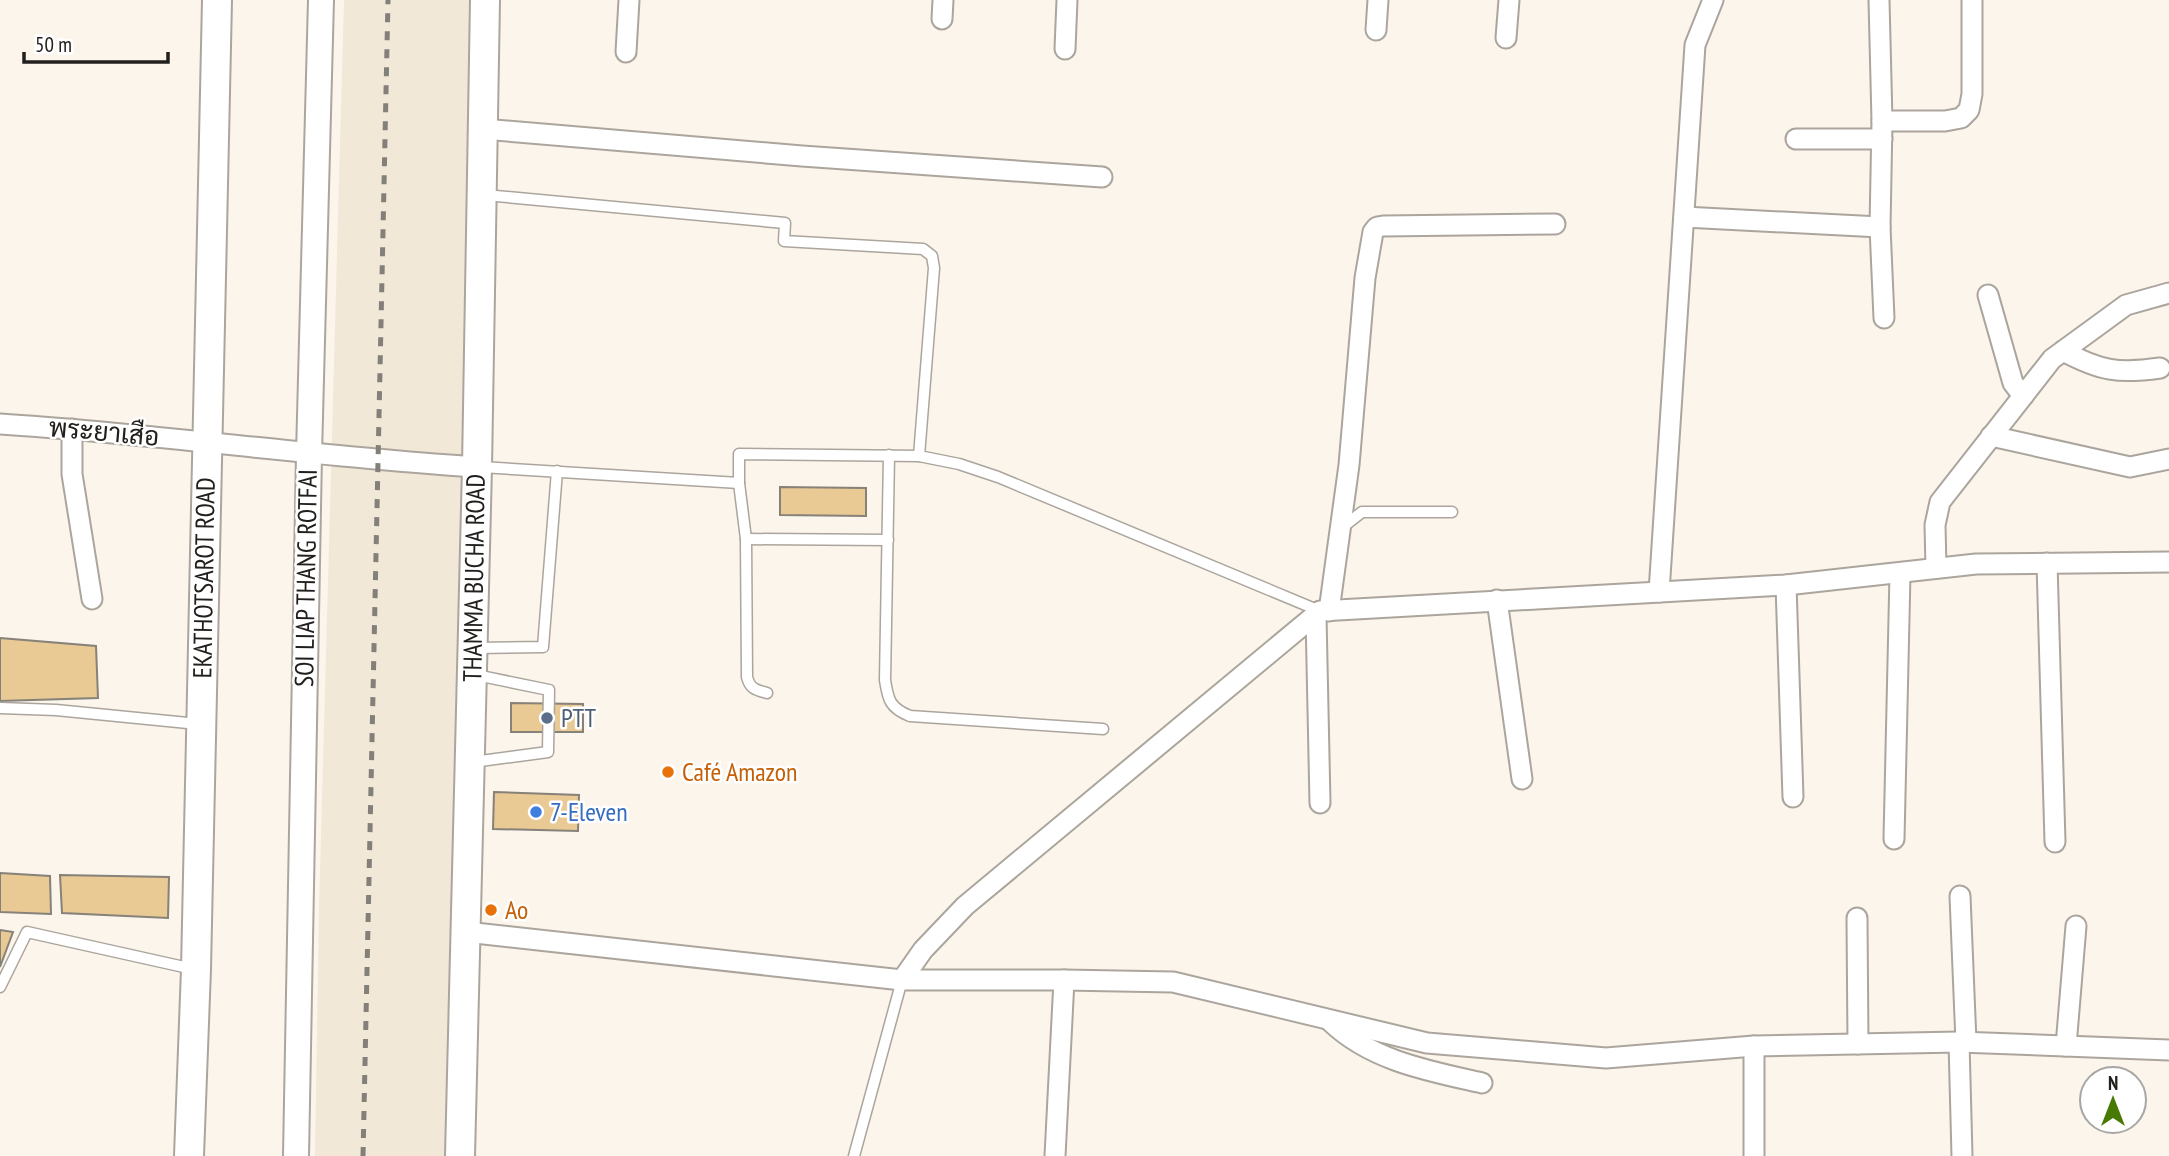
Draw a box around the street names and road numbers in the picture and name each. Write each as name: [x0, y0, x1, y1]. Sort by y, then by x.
street label: พระยาเสือ: [47, 410, 161, 453]
street label: SOI LIAP THANG ROTFAI: [287, 469, 324, 687]
street label: THAMMA BUCHA ROAD: [455, 474, 492, 682]
street label: EKATHOTSAROT ROAD: [185, 477, 222, 679]

